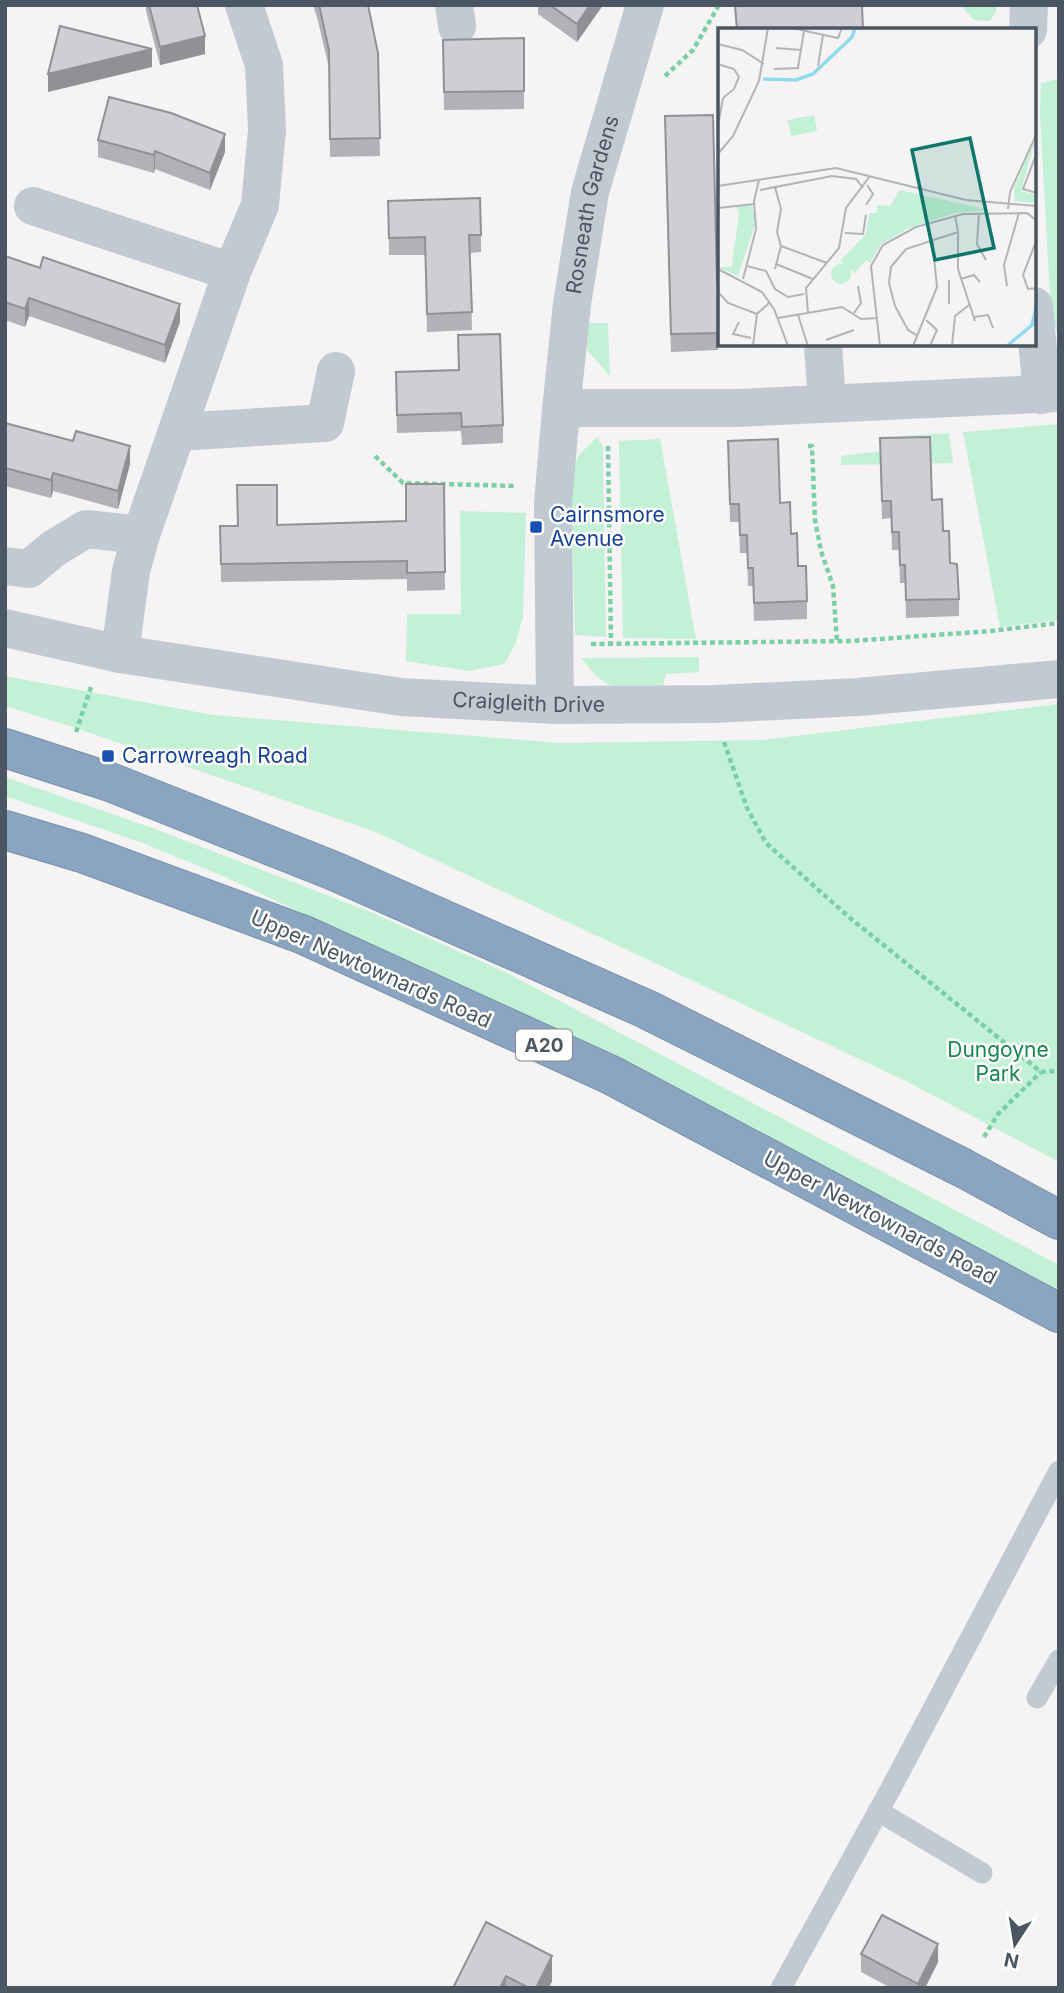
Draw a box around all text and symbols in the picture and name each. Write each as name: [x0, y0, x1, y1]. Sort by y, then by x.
inset map: [718, 28, 1036, 346]
street label: Rosneath Gardens: [561, 112, 624, 296]
place label: Cairnsmore Avenue: [550, 502, 665, 551]
marker: Cairnsmore Avenue: [528, 519, 544, 535]
street label: Craigleith Drive: [452, 687, 605, 717]
place label: Carrowreagh Road: [122, 743, 308, 768]
marker: Carrowreagh Road: [100, 748, 116, 764]
street label: Upper Newtownards Road: [247, 904, 495, 1033]
road number: A20: [516, 1030, 572, 1060]
park label: Dungoyne Park: [947, 1037, 1049, 1086]
street label: Upper Newtownards Road: [759, 1145, 1001, 1290]
north arrow: [980, 1909, 1050, 1979]
text: N: [1002, 1947, 1021, 1973]

